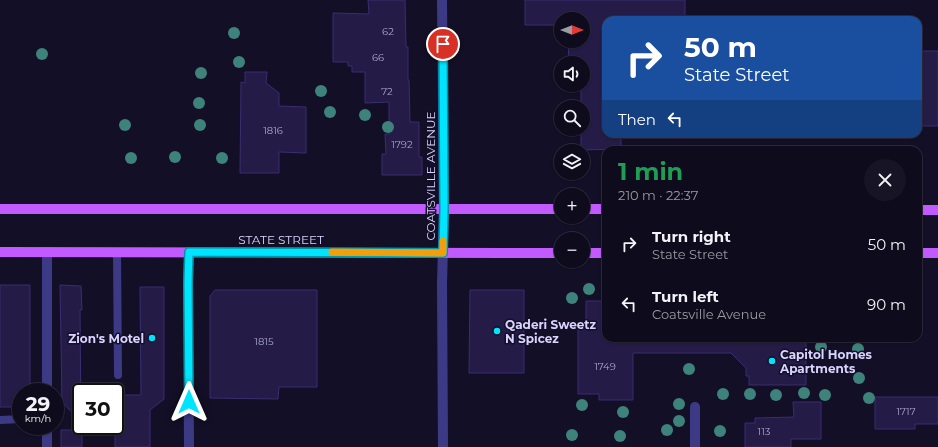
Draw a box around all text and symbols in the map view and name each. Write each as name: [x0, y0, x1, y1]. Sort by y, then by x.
north arrow: [554, 12, 590, 48]
map controls: [554, 12, 590, 268]
house number: 62: [382, 25, 394, 38]
pin: [426, 27, 460, 61]
text: 50 m: [684, 30, 757, 64]
icon: right: [618, 32, 670, 84]
icon: arrive: [432, 33, 454, 55]
house number: 66: [372, 51, 384, 64]
button: sound: [554, 56, 590, 92]
text: State Street: [684, 64, 790, 86]
house number: 72: [381, 85, 393, 98]
button: search: [554, 100, 590, 136]
icon: left: [664, 108, 686, 130]
text: Then: [618, 110, 656, 129]
street label: COATSVILLE AVENUE: [423, 111, 438, 241]
house number: 1816: [263, 124, 283, 137]
house number: 1792: [391, 138, 413, 151]
button: layers: [554, 144, 590, 180]
text: 1 min: [618, 157, 683, 186]
button: close: [864, 159, 906, 201]
text: 210 m · 22:37: [618, 187, 698, 203]
button: +: [554, 188, 590, 224]
text: Turn right: [652, 227, 731, 246]
street label: STATE STREET: [238, 232, 324, 247]
button: −: [554, 232, 590, 268]
icon: right: [618, 233, 640, 255]
text: 50 m: [868, 235, 906, 254]
text: State Street: [652, 246, 728, 262]
text: Turn left: [652, 287, 719, 306]
icon: left: [618, 293, 640, 315]
text: 90 m: [867, 295, 906, 314]
text: Coatsville Avenue: [652, 306, 766, 322]
place label: Qaderi Sweetz N Spicez: [505, 317, 597, 346]
marker: Qaderi Sweetz N Spicez: [492, 326, 502, 336]
place label: Zion's Motel: [68, 331, 144, 346]
marker: Zion's Motel: [147, 333, 157, 343]
house number: 1815: [254, 335, 274, 348]
place label: Capitol Homes Apartments: [779, 347, 873, 376]
marker: Capitol Homes Apartments: [767, 356, 777, 366]
house number: 1749: [594, 360, 616, 373]
position arrow: [168, 381, 210, 423]
speed limit sign: 30: [72, 383, 124, 435]
text: 29: [26, 392, 50, 416]
house number: 1717: [896, 405, 916, 418]
text: km/h: [25, 412, 51, 425]
house number: 113: [758, 425, 771, 438]

